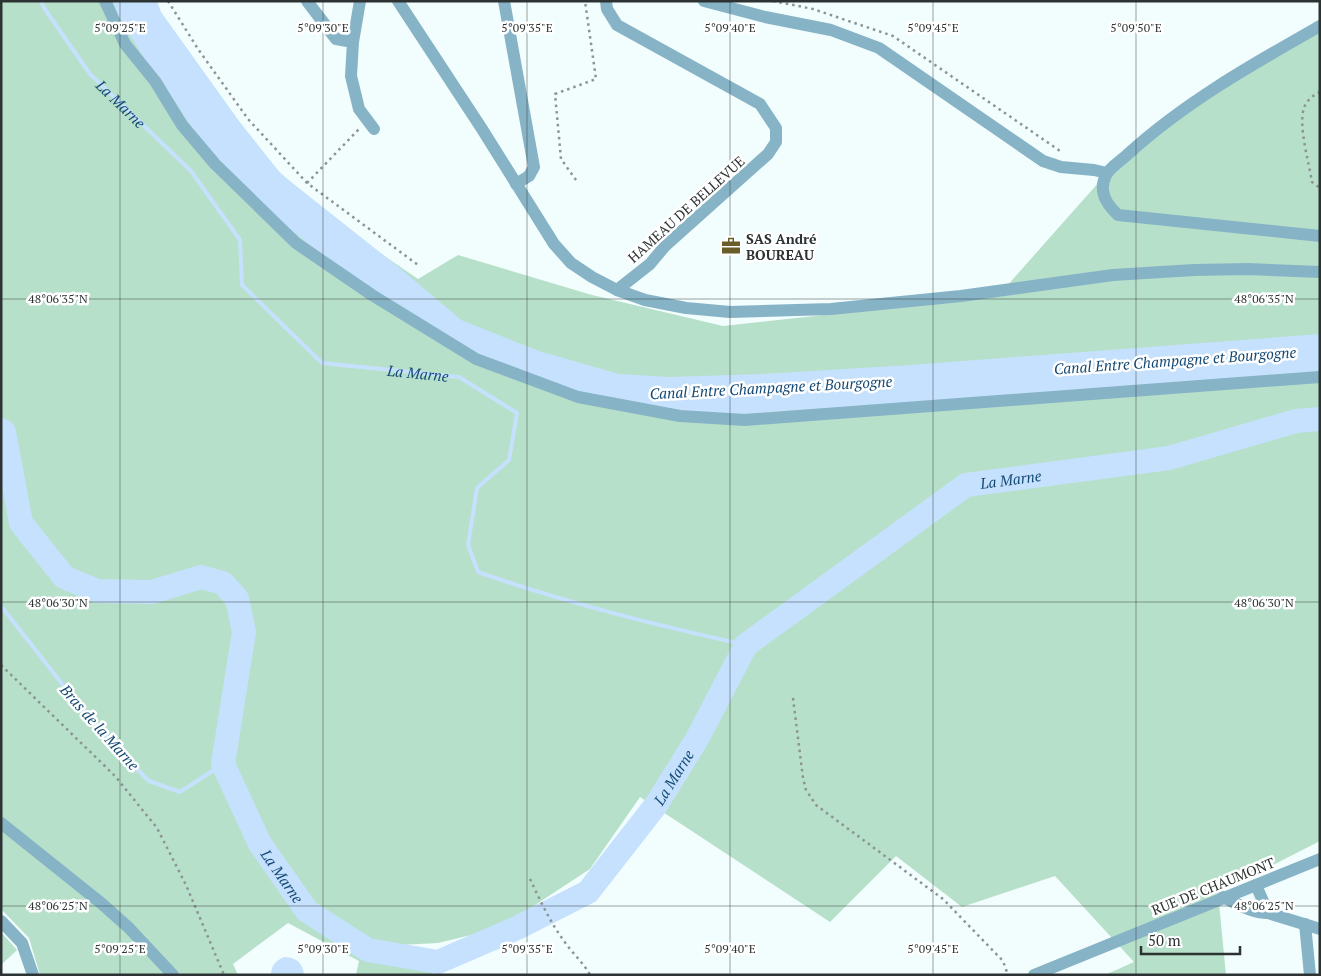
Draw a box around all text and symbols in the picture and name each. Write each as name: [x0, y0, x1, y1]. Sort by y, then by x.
text: 5°09'25"E: [94, 20, 146, 35]
text: 5°09'30"E: [297, 20, 349, 35]
text: 5°09'35"E: [501, 20, 553, 35]
text: 5°09'40"E: [704, 20, 756, 35]
text: 5°09'45"E: [907, 20, 959, 35]
text: 5°09'50"E: [1110, 20, 1162, 35]
water label: La Marne: [91, 75, 150, 132]
street label: HAMEAU DE BELLEVUE: [623, 151, 749, 267]
place label: SAS André BOUREAU: [746, 229, 817, 264]
office icon: SAS André BOUREAU: [720, 235, 742, 257]
text: 48°06'35"N: [28, 291, 88, 306]
text: 48°06'35"N: [1234, 291, 1294, 306]
water label: Canal Entre Champagne et Bourgogne: [1053, 342, 1297, 378]
water label: La Marne: [385, 360, 450, 386]
water label: Canal Entre Champagne et Bourgogne: [649, 371, 893, 403]
water label: La Marne: [978, 465, 1043, 493]
text: 48°06'30"N: [28, 595, 88, 610]
text: 48°06'30"N: [1234, 595, 1294, 610]
water label: Bras de la Marne: [55, 679, 144, 774]
water label: La Marne: [648, 746, 698, 809]
water label: La Marne: [256, 844, 308, 907]
street label: RUE DE CHAUMONT: [1149, 853, 1278, 919]
text: 48°06'25"N: [28, 898, 88, 913]
text: 48°06'25"N: [1234, 898, 1294, 913]
scale bar: [1141, 924, 1240, 956]
text: 50 m: [1148, 930, 1181, 950]
text: 5°09'25"E: [94, 941, 146, 956]
text: 5°09'30"E: [297, 941, 349, 956]
text: 5°09'35"E: [501, 941, 553, 956]
text: 5°09'40"E: [704, 941, 756, 956]
text: 5°09'45"E: [907, 941, 959, 956]

